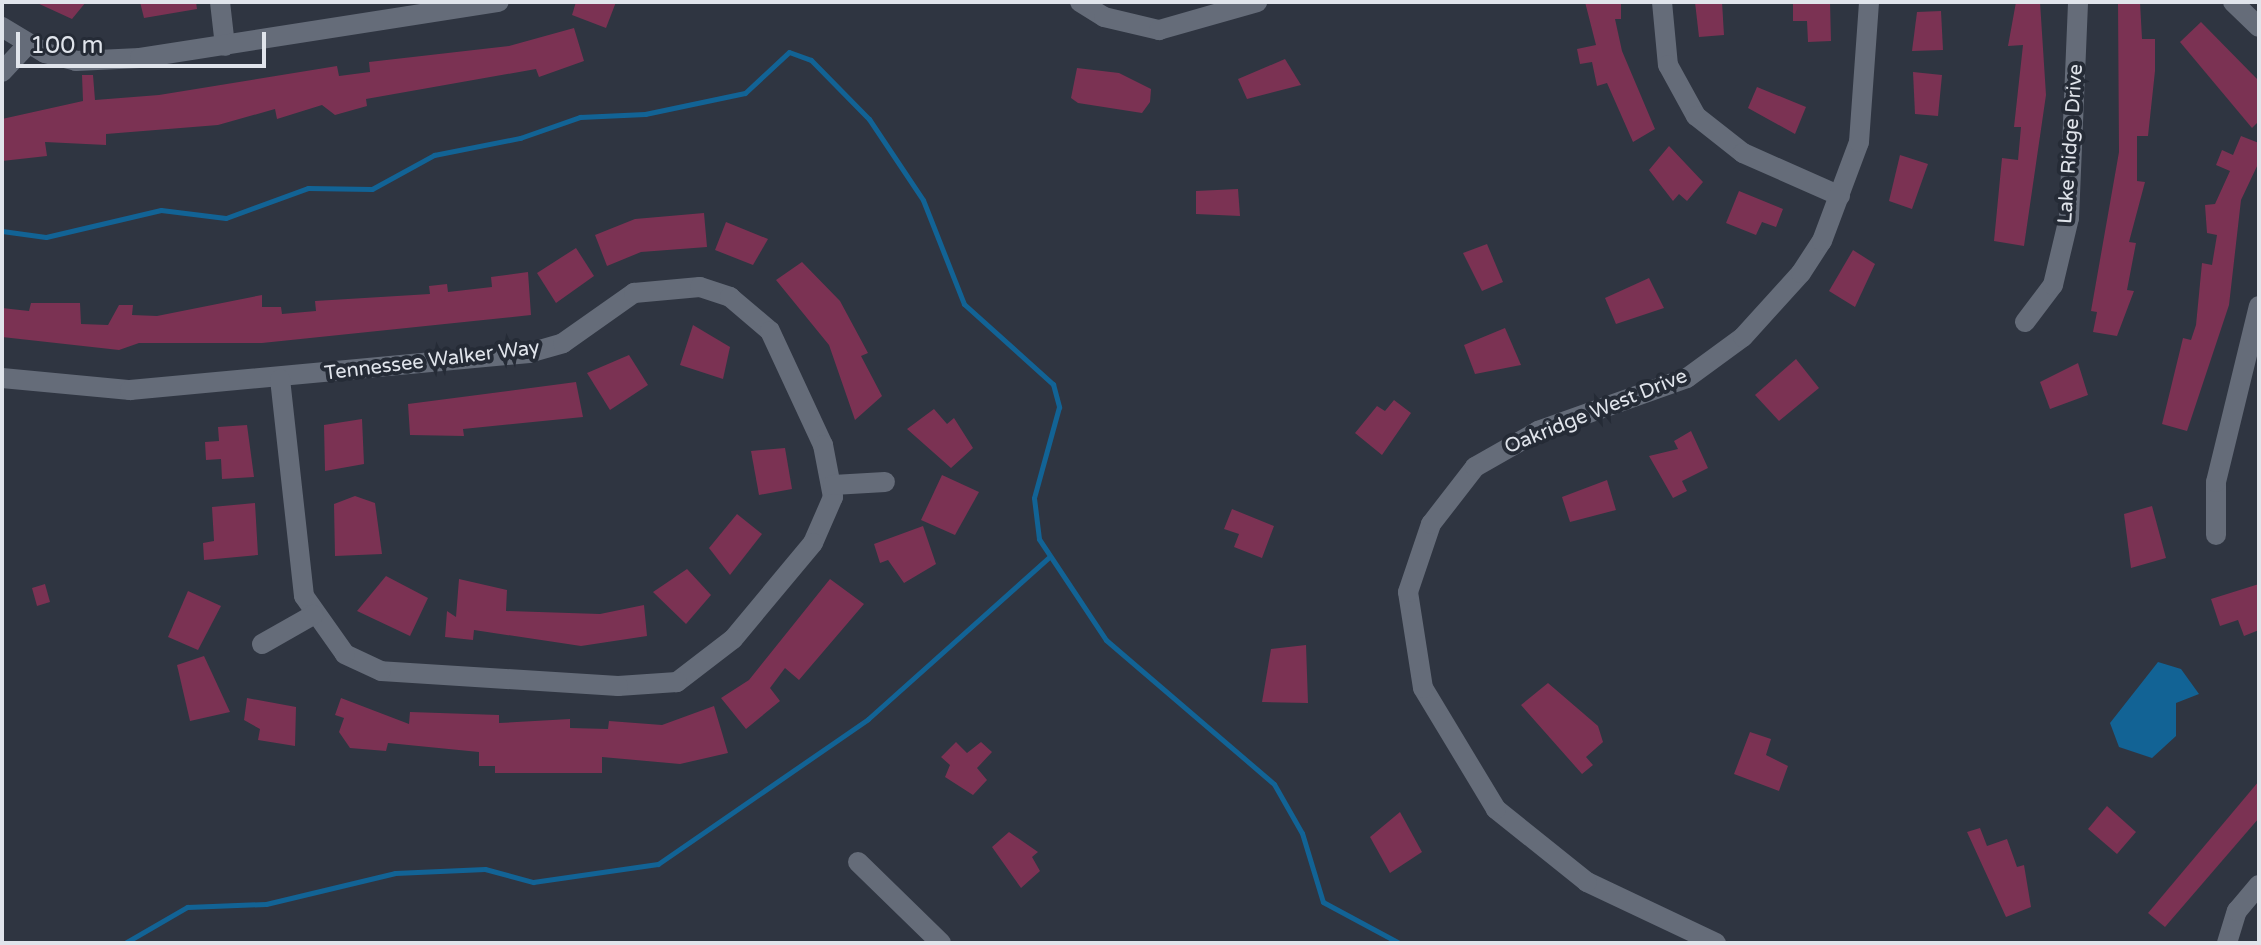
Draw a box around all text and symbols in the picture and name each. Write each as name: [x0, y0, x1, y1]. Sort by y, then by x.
scale bar: [20, 16, 270, 66]
text: 100 m: [30, 31, 104, 60]
street label: Lake Ridge Drive: [2053, 63, 2089, 225]
street label: Tennessee Walker Way: [323, 336, 541, 386]
street label: Oakridge West Drive: [1501, 364, 1691, 460]

